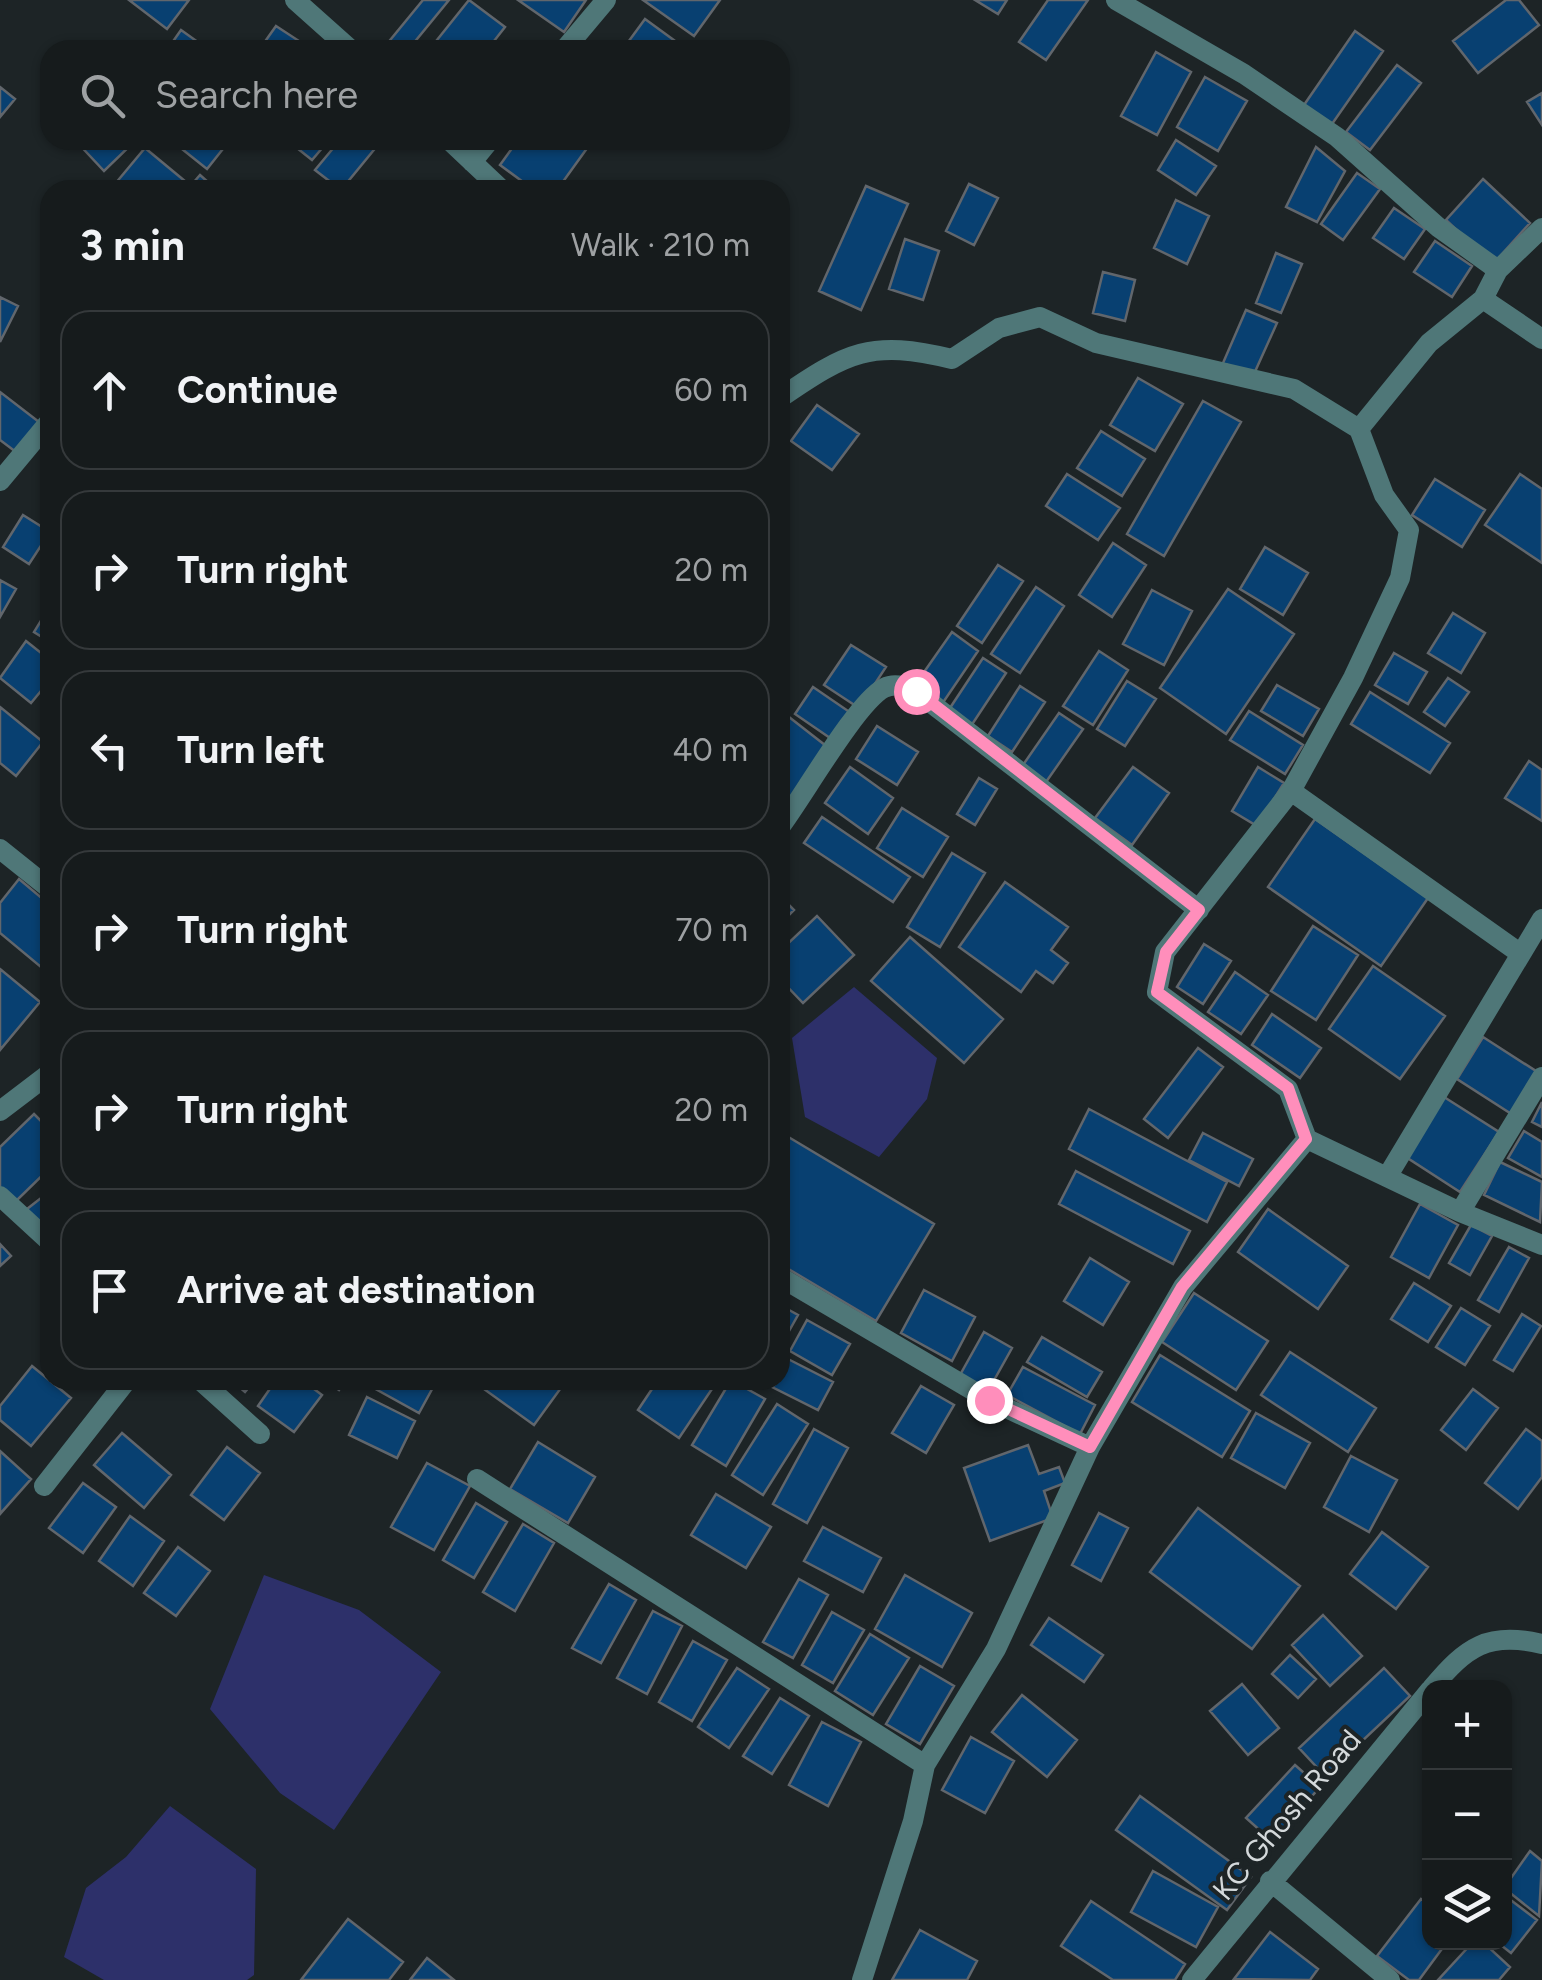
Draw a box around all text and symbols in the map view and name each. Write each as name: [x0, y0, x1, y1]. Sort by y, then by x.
search box: [40, 40, 790, 150]
icon: search: [75, 68, 130, 123]
text: Search here: [155, 72, 358, 118]
text: 3 min: [80, 220, 185, 271]
text: Walk · 210 m: [571, 226, 750, 264]
icon: ahead: [82, 363, 137, 418]
text: Continue: [177, 367, 338, 413]
text: 60 m: [674, 371, 748, 409]
icon: right: [82, 543, 137, 598]
text: Turn right: [177, 547, 349, 593]
text: 20 m: [674, 551, 748, 589]
route start: [894, 669, 940, 715]
icon: left: [82, 723, 137, 778]
text: Turn left: [177, 727, 325, 773]
text: 40 m: [672, 731, 748, 769]
icon: right: [82, 903, 137, 958]
text: Turn right: [177, 907, 349, 953]
text: 70 m: [675, 911, 748, 949]
icon: right: [82, 1083, 137, 1138]
text: Turn right: [177, 1087, 349, 1133]
text: 20 m: [674, 1091, 748, 1129]
icon: arrive: [82, 1263, 137, 1318]
text: Arrive at destination: [177, 1267, 535, 1313]
route end: [967, 1378, 1013, 1424]
map controls: [1422, 1680, 1512, 1950]
button: +: [1422, 1680, 1512, 1770]
street label: KC Ghosh Road: [1204, 1722, 1369, 1908]
button: −: [1422, 1770, 1512, 1860]
button: layers: [1422, 1860, 1512, 1950]

